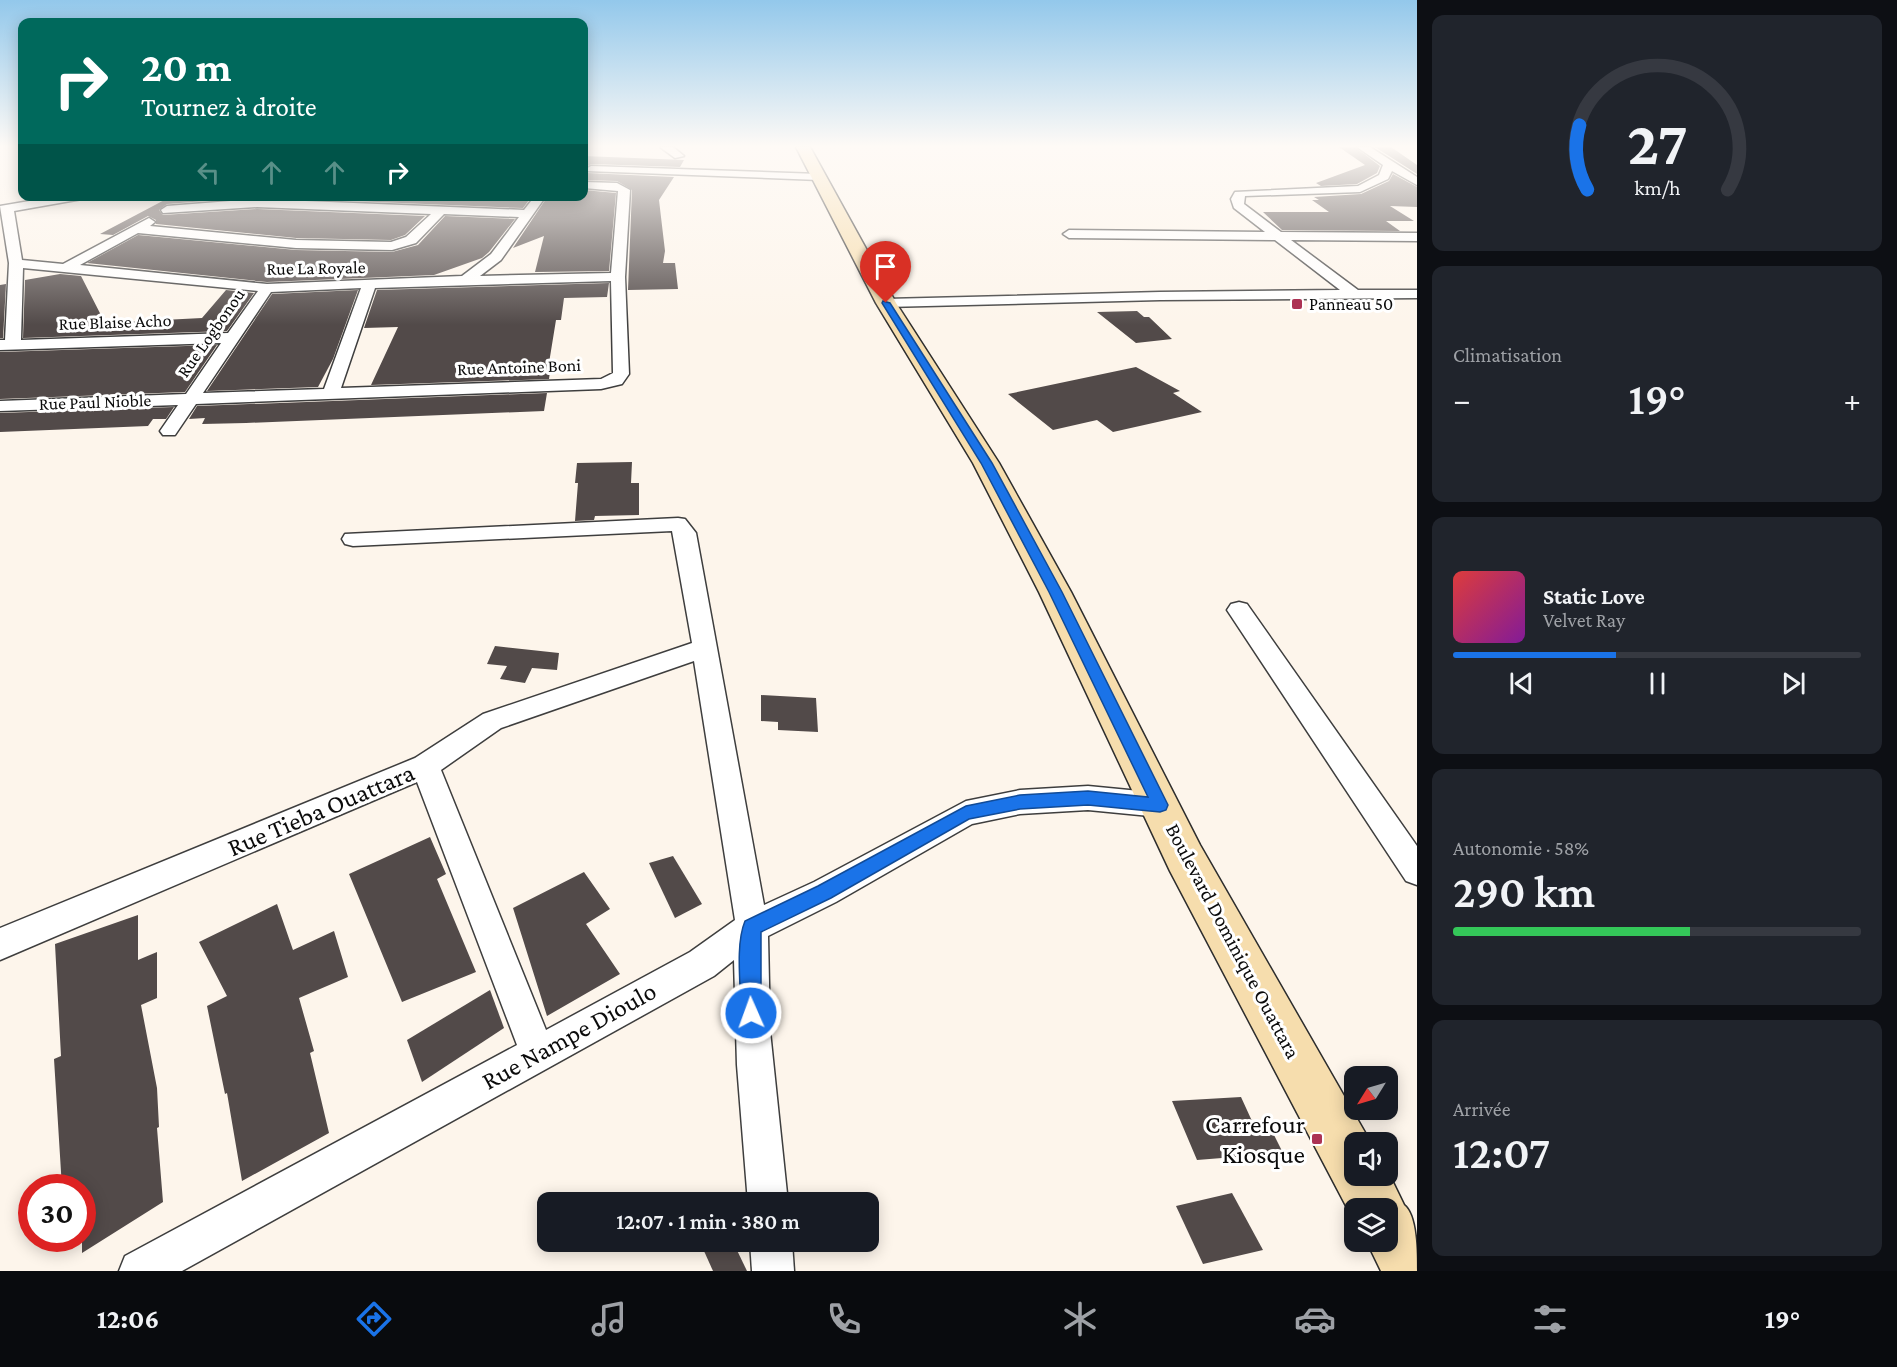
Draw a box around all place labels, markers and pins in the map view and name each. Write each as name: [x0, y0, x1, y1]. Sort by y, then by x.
pin: [860, 241, 911, 303]
place label: Panneau 50: [1309, 294, 1393, 314]
marker: Panneau 50: [1290, 297, 1304, 311]
place label: Carrefour Kiosque: [1205, 1110, 1305, 1169]
marker: Carrefour Kiosque: [1310, 1132, 1324, 1146]

